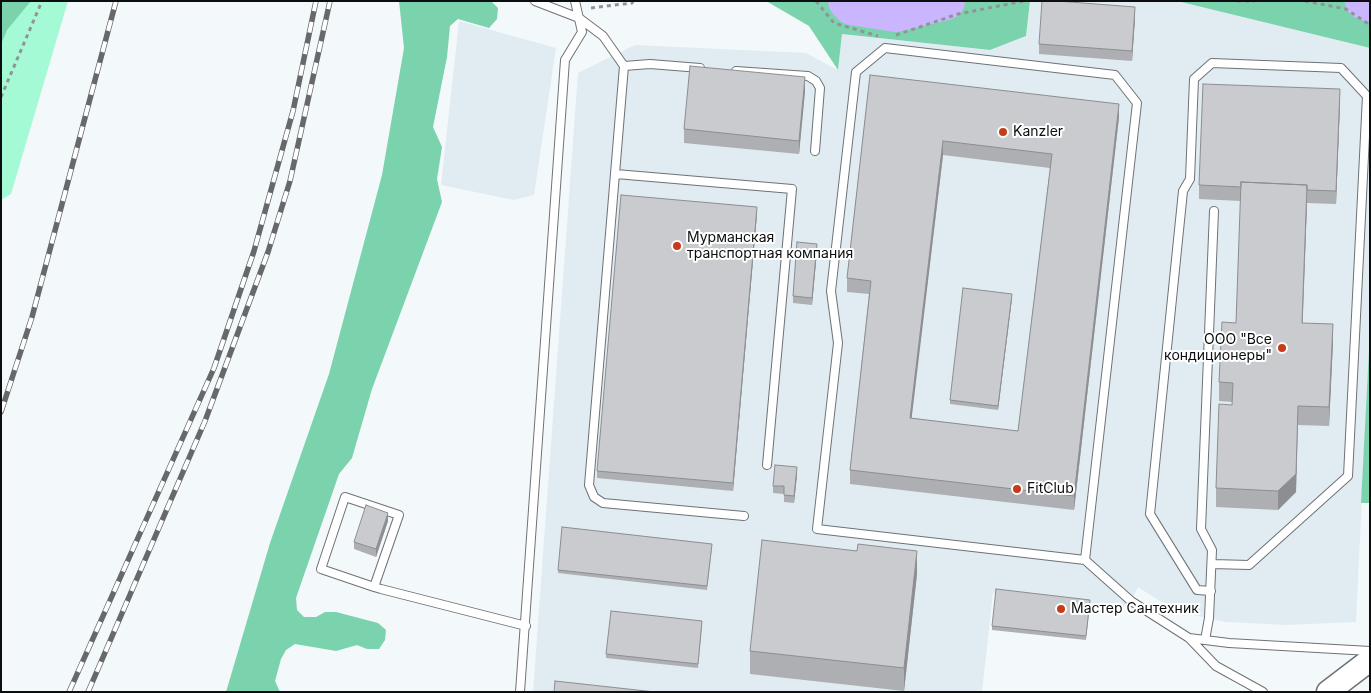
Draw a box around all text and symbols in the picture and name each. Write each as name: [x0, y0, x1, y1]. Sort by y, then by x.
place label: Kanzler: [1013, 124, 1063, 140]
marker: Kanzler: [997, 126, 1009, 138]
place label: Мурманская транспортная компания: [687, 230, 853, 262]
marker: Мурманская транспортная компания: [671, 240, 683, 252]
place label: ООО "Все кондиционеры": [1164, 332, 1272, 364]
marker: ООО "Все кондиционеры": [1276, 342, 1288, 354]
place label: FitClub: [1027, 481, 1074, 497]
marker: FitClub: [1011, 483, 1023, 495]
place label: Мастер Сантехник: [1071, 601, 1199, 617]
marker: Мастер Сантехник: [1055, 603, 1067, 615]

